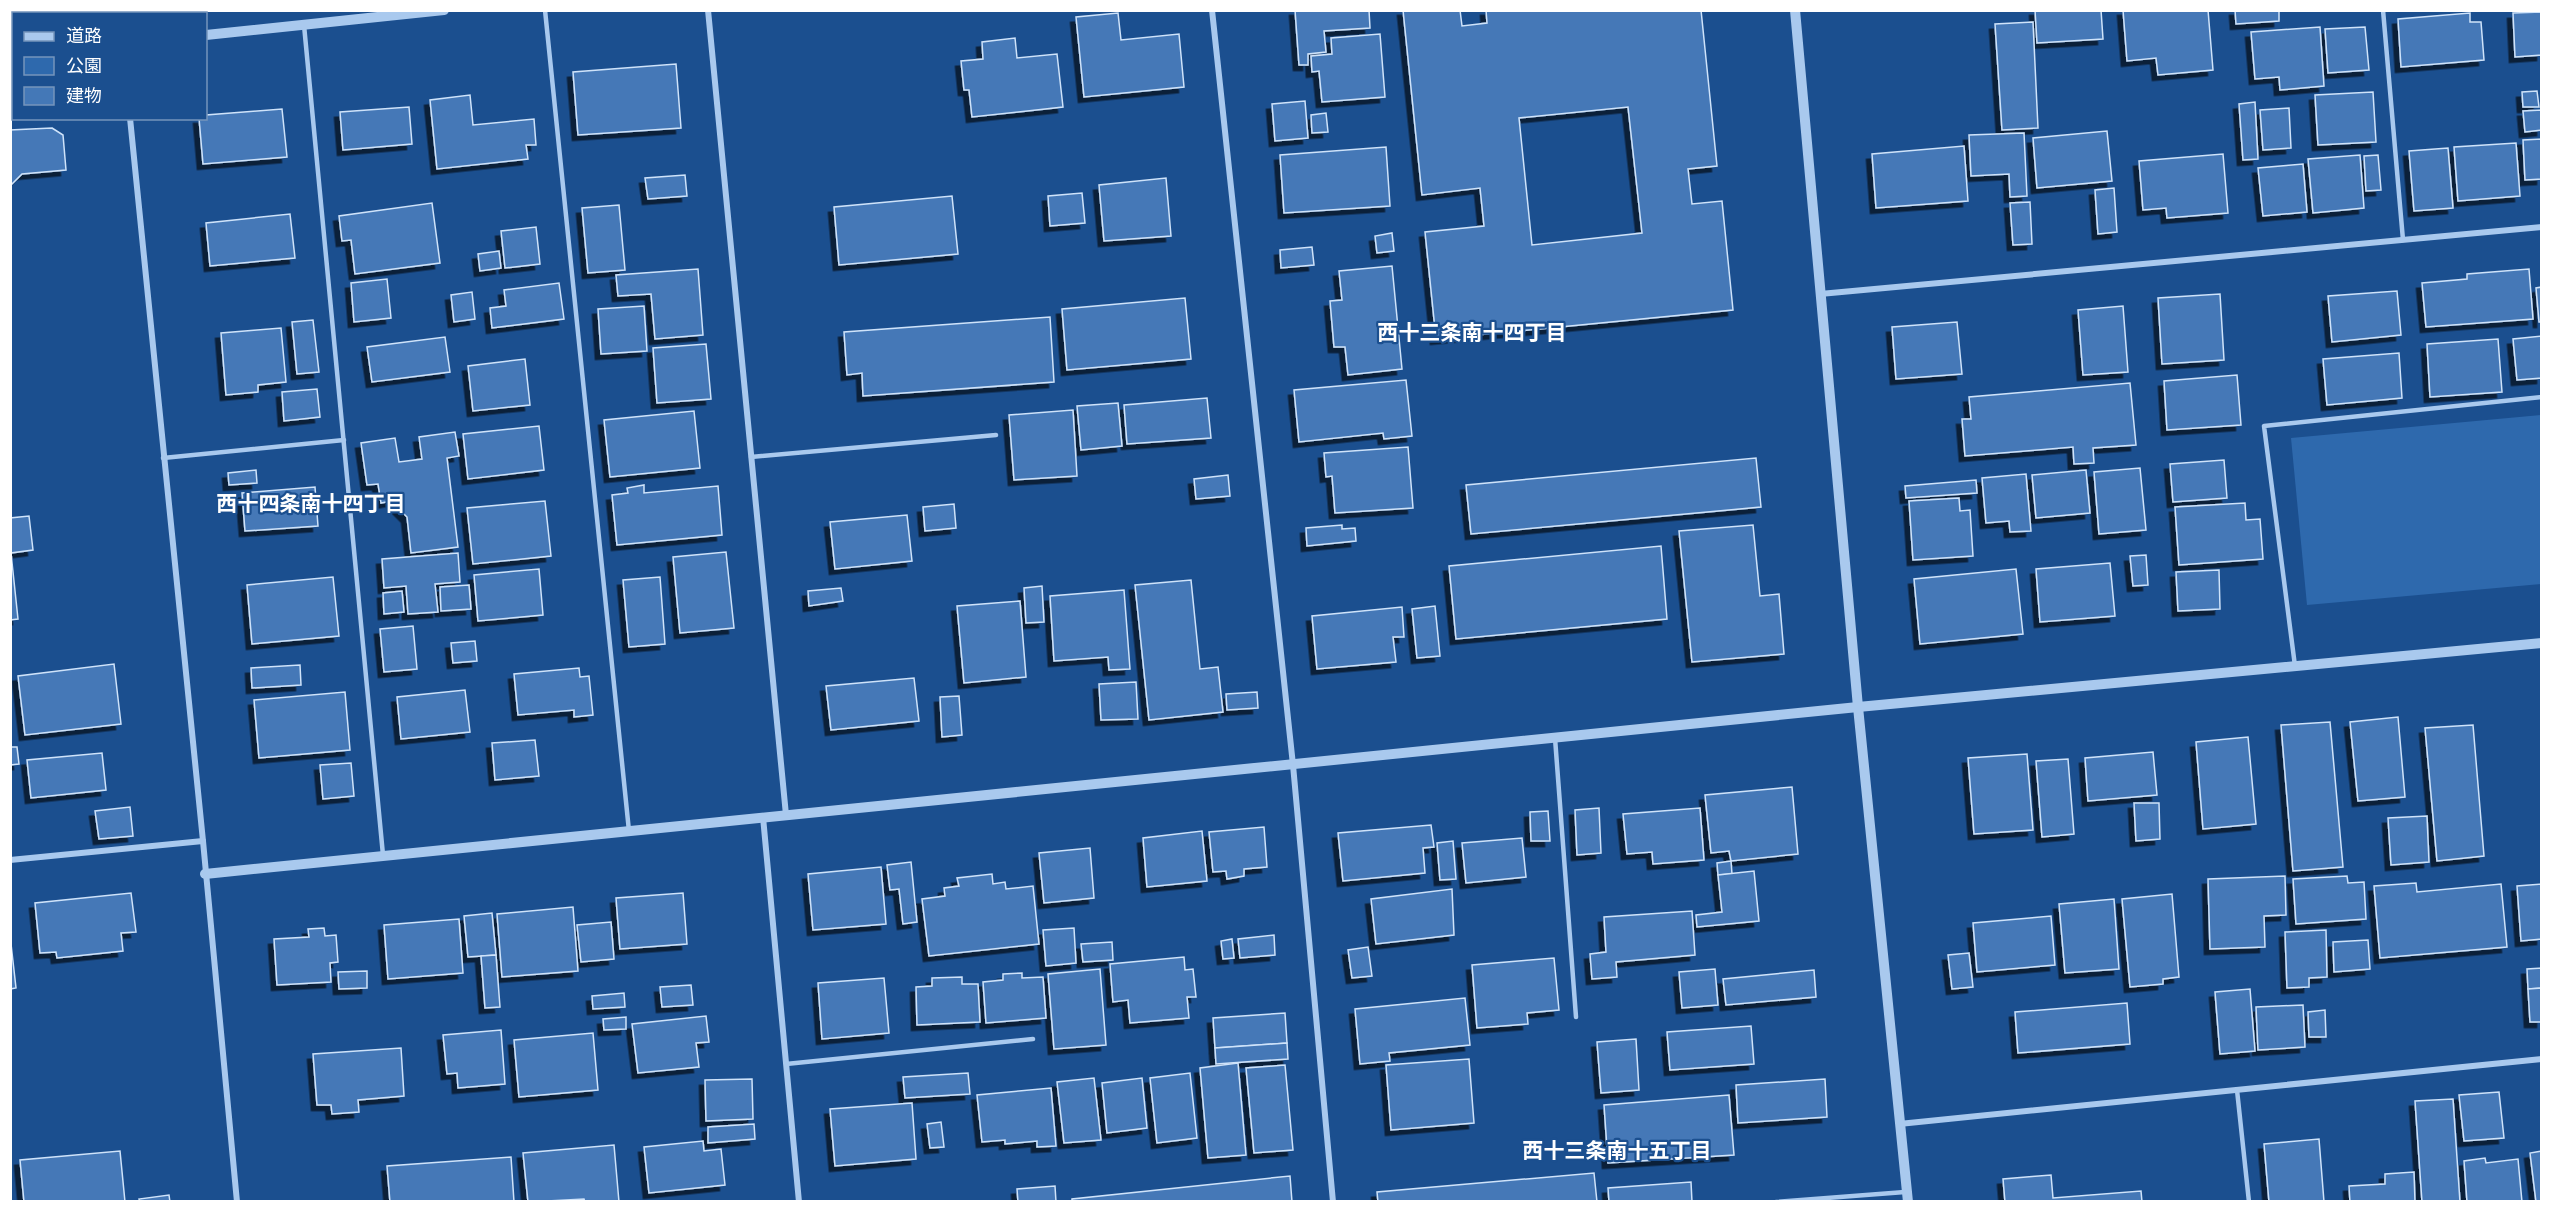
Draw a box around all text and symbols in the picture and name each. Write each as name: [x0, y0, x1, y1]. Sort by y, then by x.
legend: [12, 12, 207, 120]
text: 道路: [66, 25, 102, 47]
text: 公園: [66, 55, 102, 77]
text: 建物: [66, 85, 102, 107]
district label: 西十三条南十四丁目: [1378, 320, 1567, 345]
district label: 西十四条南十四丁目: [217, 491, 406, 516]
district label: 西十三条南十五丁目: [1523, 1138, 1712, 1163]

